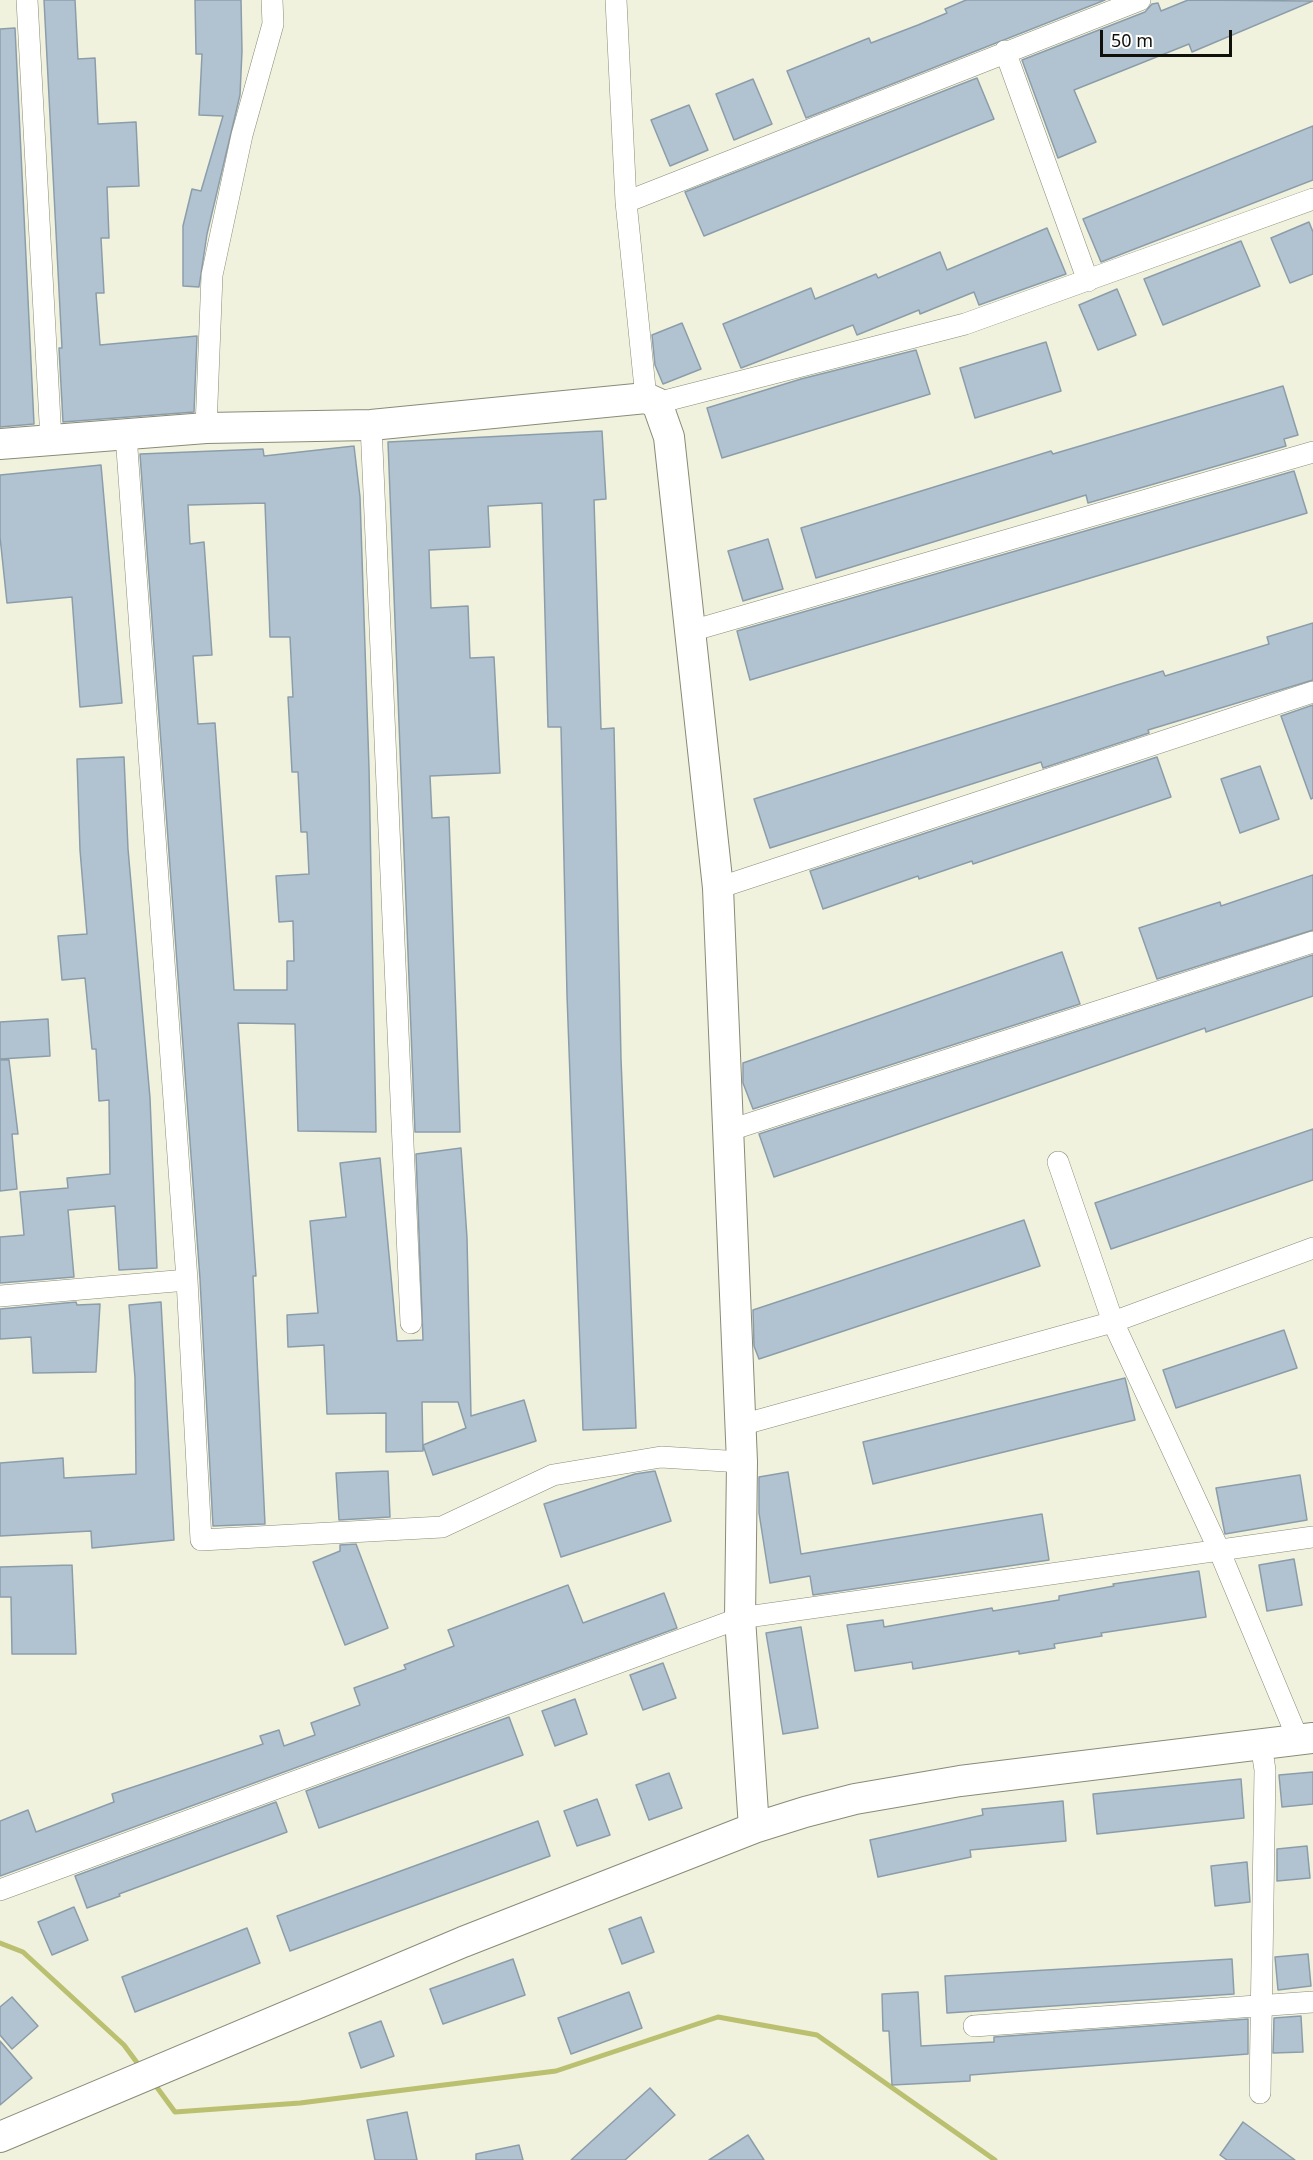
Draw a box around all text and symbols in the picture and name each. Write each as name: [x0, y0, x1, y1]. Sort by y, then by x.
scale bar: [1103, 18, 1235, 56]
text: 50 m: [1111, 28, 1153, 52]

